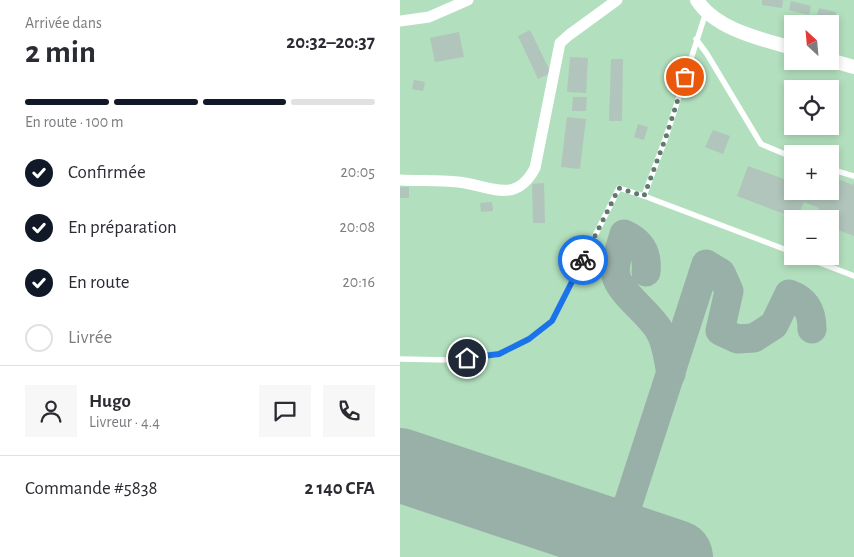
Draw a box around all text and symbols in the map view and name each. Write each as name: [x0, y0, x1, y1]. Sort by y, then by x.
text: Arrivée dans: [25, 15, 102, 31]
north arrow: [784, 15, 839, 70]
map controls: [784, 15, 839, 265]
text: 20:32–20:37: [286, 33, 375, 52]
text: 2 min: [25, 36, 96, 68]
pin: [664, 56, 706, 98]
icon: bag: [671, 63, 699, 91]
button: locate: [784, 80, 839, 135]
text: En route · 100 m: [25, 114, 124, 130]
button: +: [784, 145, 839, 200]
icon: check: [25, 159, 53, 187]
text: Confirmée: [68, 163, 146, 182]
text: 20:05: [340, 164, 375, 180]
button: −: [784, 210, 839, 265]
icon: check: [25, 214, 53, 242]
text: En préparation: [68, 218, 177, 237]
text: 20:08: [340, 219, 375, 235]
courier: [558, 235, 608, 285]
icon: bike: [569, 246, 597, 274]
icon: check: [25, 269, 53, 297]
text: En route: [68, 273, 130, 292]
text: 20:16: [343, 274, 375, 290]
text: Livrée: [68, 328, 112, 347]
pin: [446, 337, 488, 379]
icon: home: [453, 344, 481, 372]
button: person: [25, 385, 77, 437]
button: chat: [259, 385, 311, 437]
button: phone: [323, 385, 375, 437]
text: Hugo: [89, 392, 131, 411]
text: Livreur · 4.4: [89, 414, 160, 430]
text: Commande #5838: [25, 479, 158, 498]
text: 2 140 CFA: [305, 479, 375, 498]

